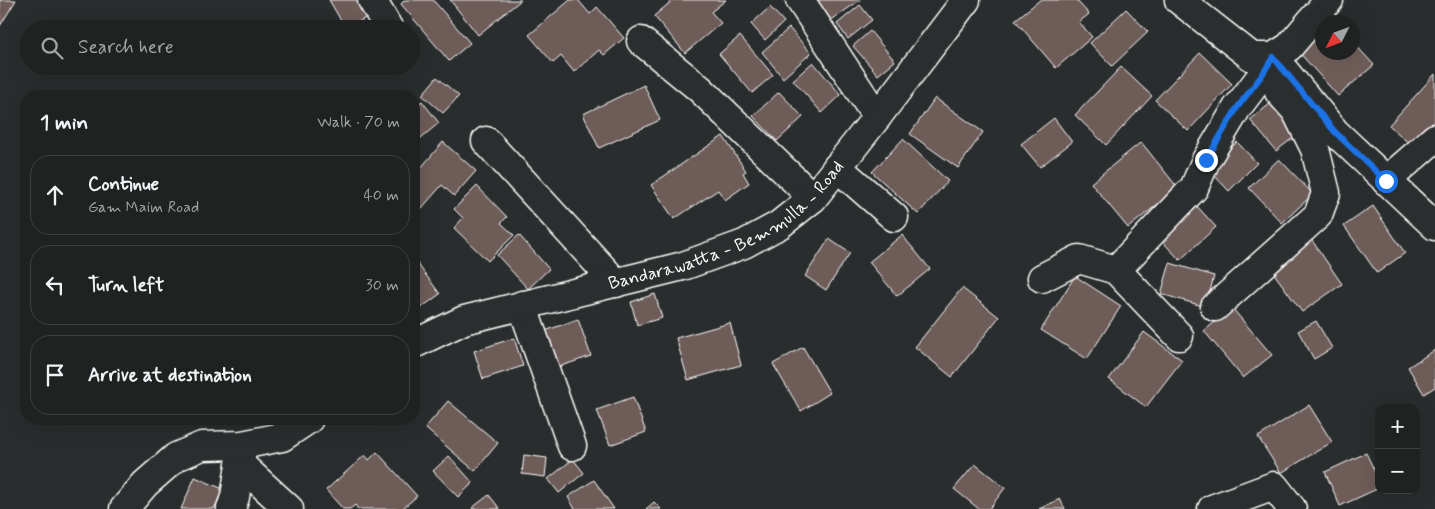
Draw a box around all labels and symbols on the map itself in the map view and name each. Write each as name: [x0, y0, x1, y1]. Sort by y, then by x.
north arrow: [1315, 15, 1360, 60]
route end: [1195, 149, 1218, 172]
street label: Bandarawatta - Bemmulla - Road: [606, 156, 850, 296]
route start: [1375, 170, 1398, 193]

